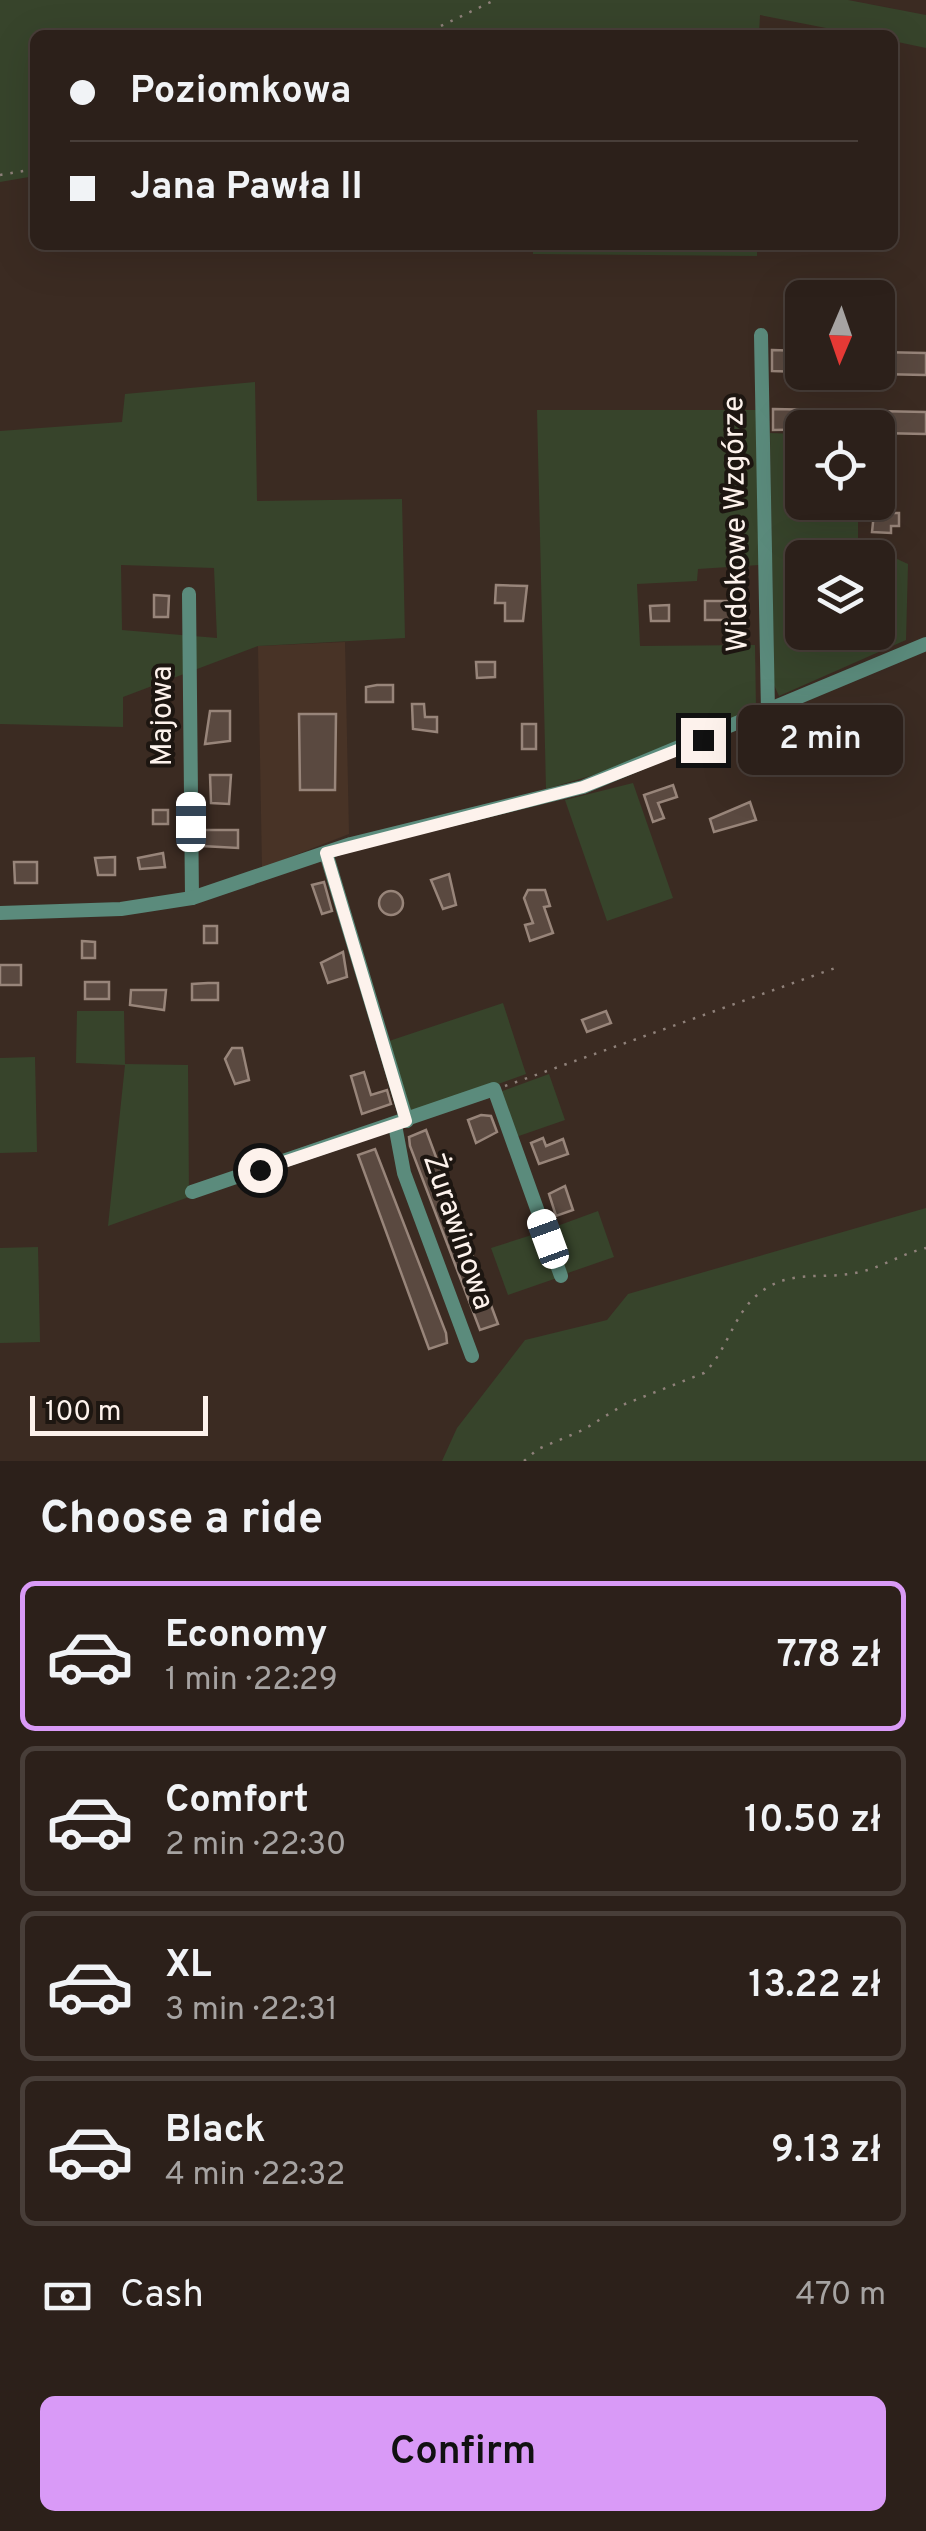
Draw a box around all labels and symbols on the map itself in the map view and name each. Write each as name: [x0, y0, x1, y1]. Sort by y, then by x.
north arrow: [785, 280, 895, 390]
street label: Widokowe Wzgórze: [716, 395, 758, 653]
street label: Majowa: [145, 666, 182, 766]
callout: 2 min: [738, 705, 903, 775]
route end: [681, 718, 726, 763]
car: [176, 792, 206, 852]
route start: [238, 1148, 283, 1193]
street label: Żurawinowa: [413, 1148, 503, 1315]
car: [524, 1206, 572, 1272]
scale bar: [30, 1391, 208, 1436]

